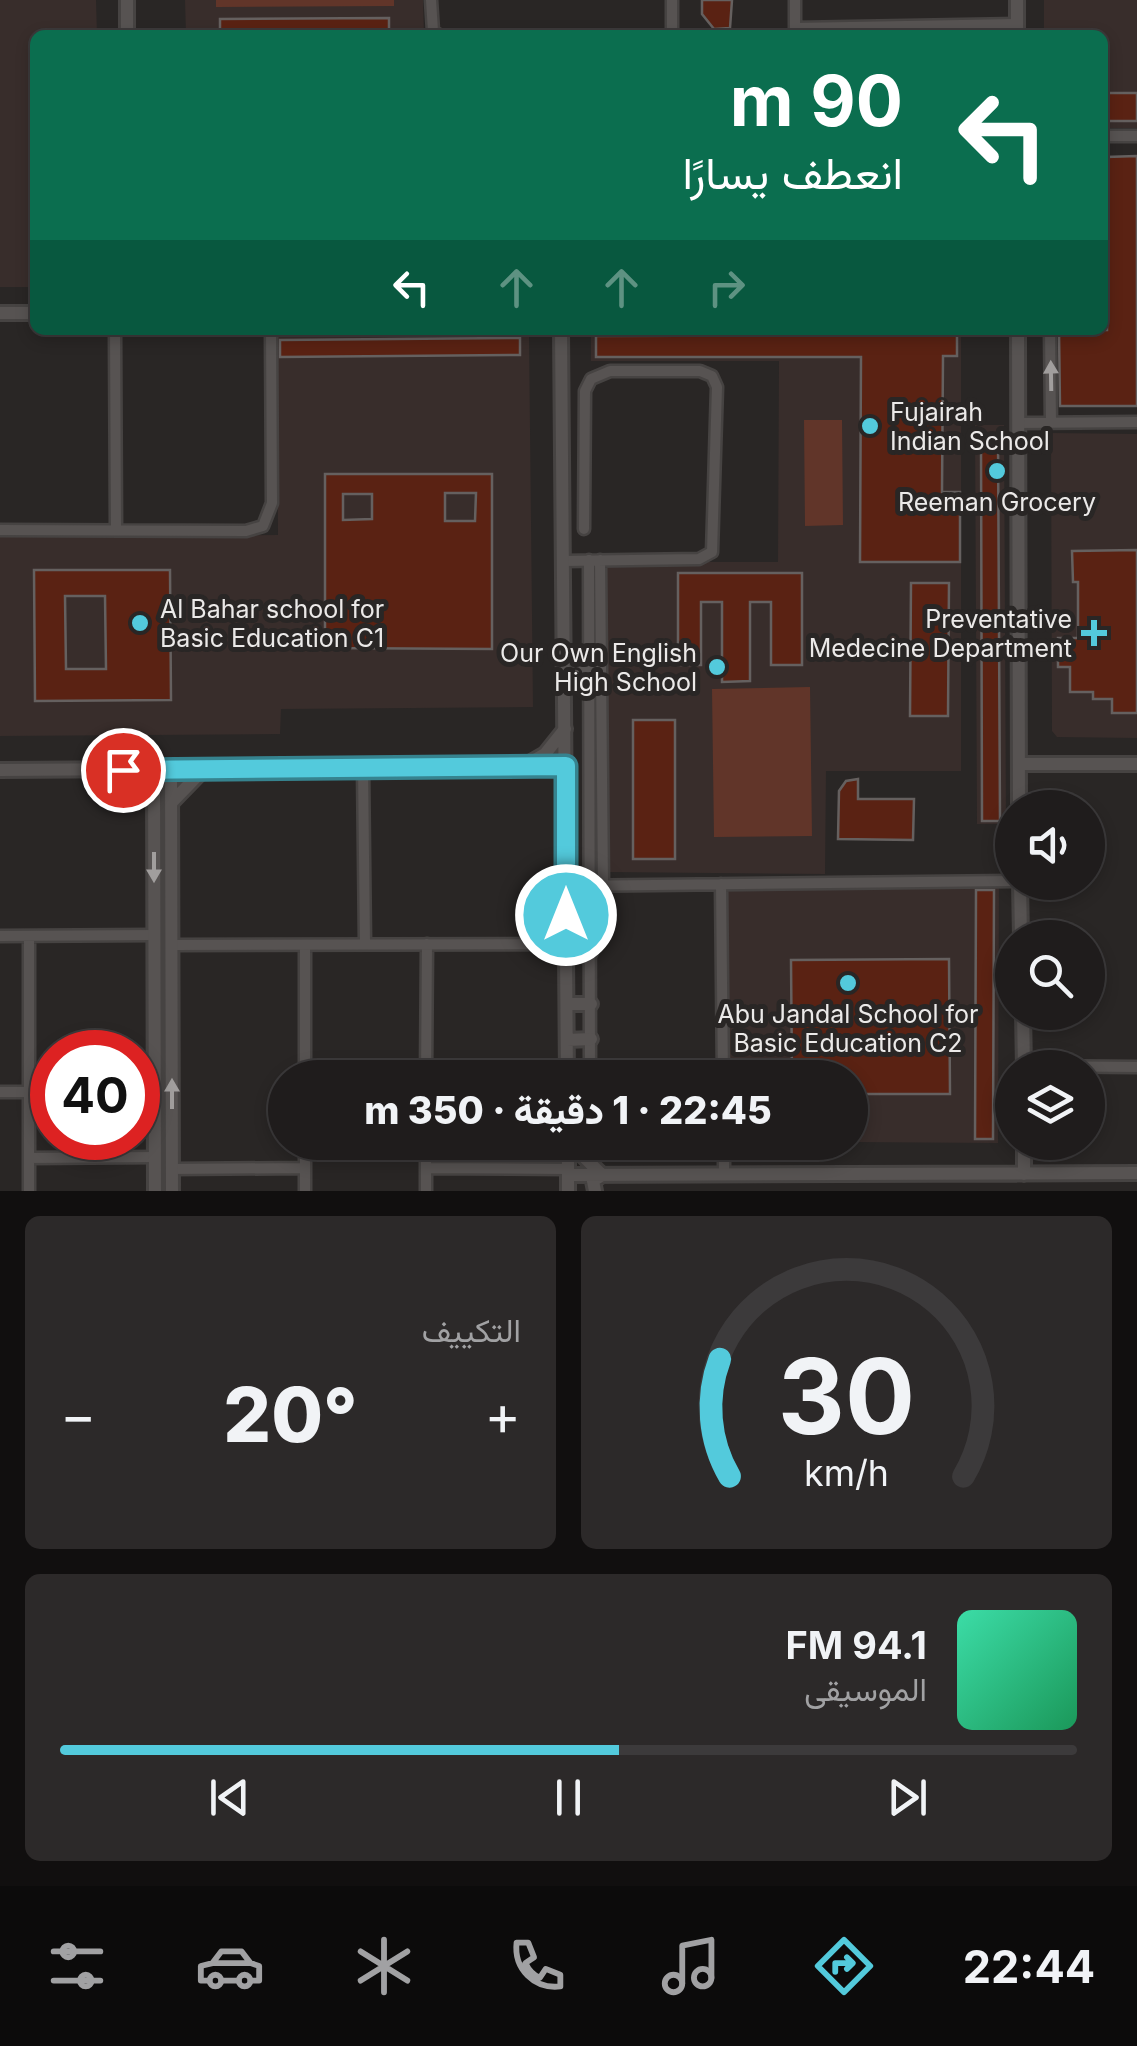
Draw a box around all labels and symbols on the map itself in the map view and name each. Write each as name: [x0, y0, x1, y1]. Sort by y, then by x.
one-way arrow: [1042, 360, 1058, 392]
place label: Fujairah Indian School: [890, 397, 1050, 456]
marker: Fujairah Indian School: [859, 415, 881, 437]
marker: Reeman Grocery: [986, 460, 1008, 482]
place label: Reeman Grocery: [898, 487, 1096, 517]
place label: Al Bahar school for Basic Education C1: [160, 594, 384, 653]
place label: Preventative Medecine Department: [809, 604, 1072, 663]
marker: Al Bahar school for Basic Education C1: [129, 612, 151, 634]
marker: Preventative Medecine Department: [1081, 620, 1107, 646]
place label: Our Own English High School: [500, 638, 697, 697]
marker: Our Own English High School: [706, 656, 728, 678]
pin: [81, 728, 166, 813]
one-way arrow: [146, 852, 162, 884]
position arrow: [514, 863, 618, 967]
marker: Abu Jandal School for Basic Education C2: [837, 972, 859, 994]
place label: Abu Jandal School for Basic Education C2: [718, 999, 978, 1058]
speed limit sign: 40: [30, 1030, 160, 1160]
one-way arrow: [164, 1077, 180, 1109]

